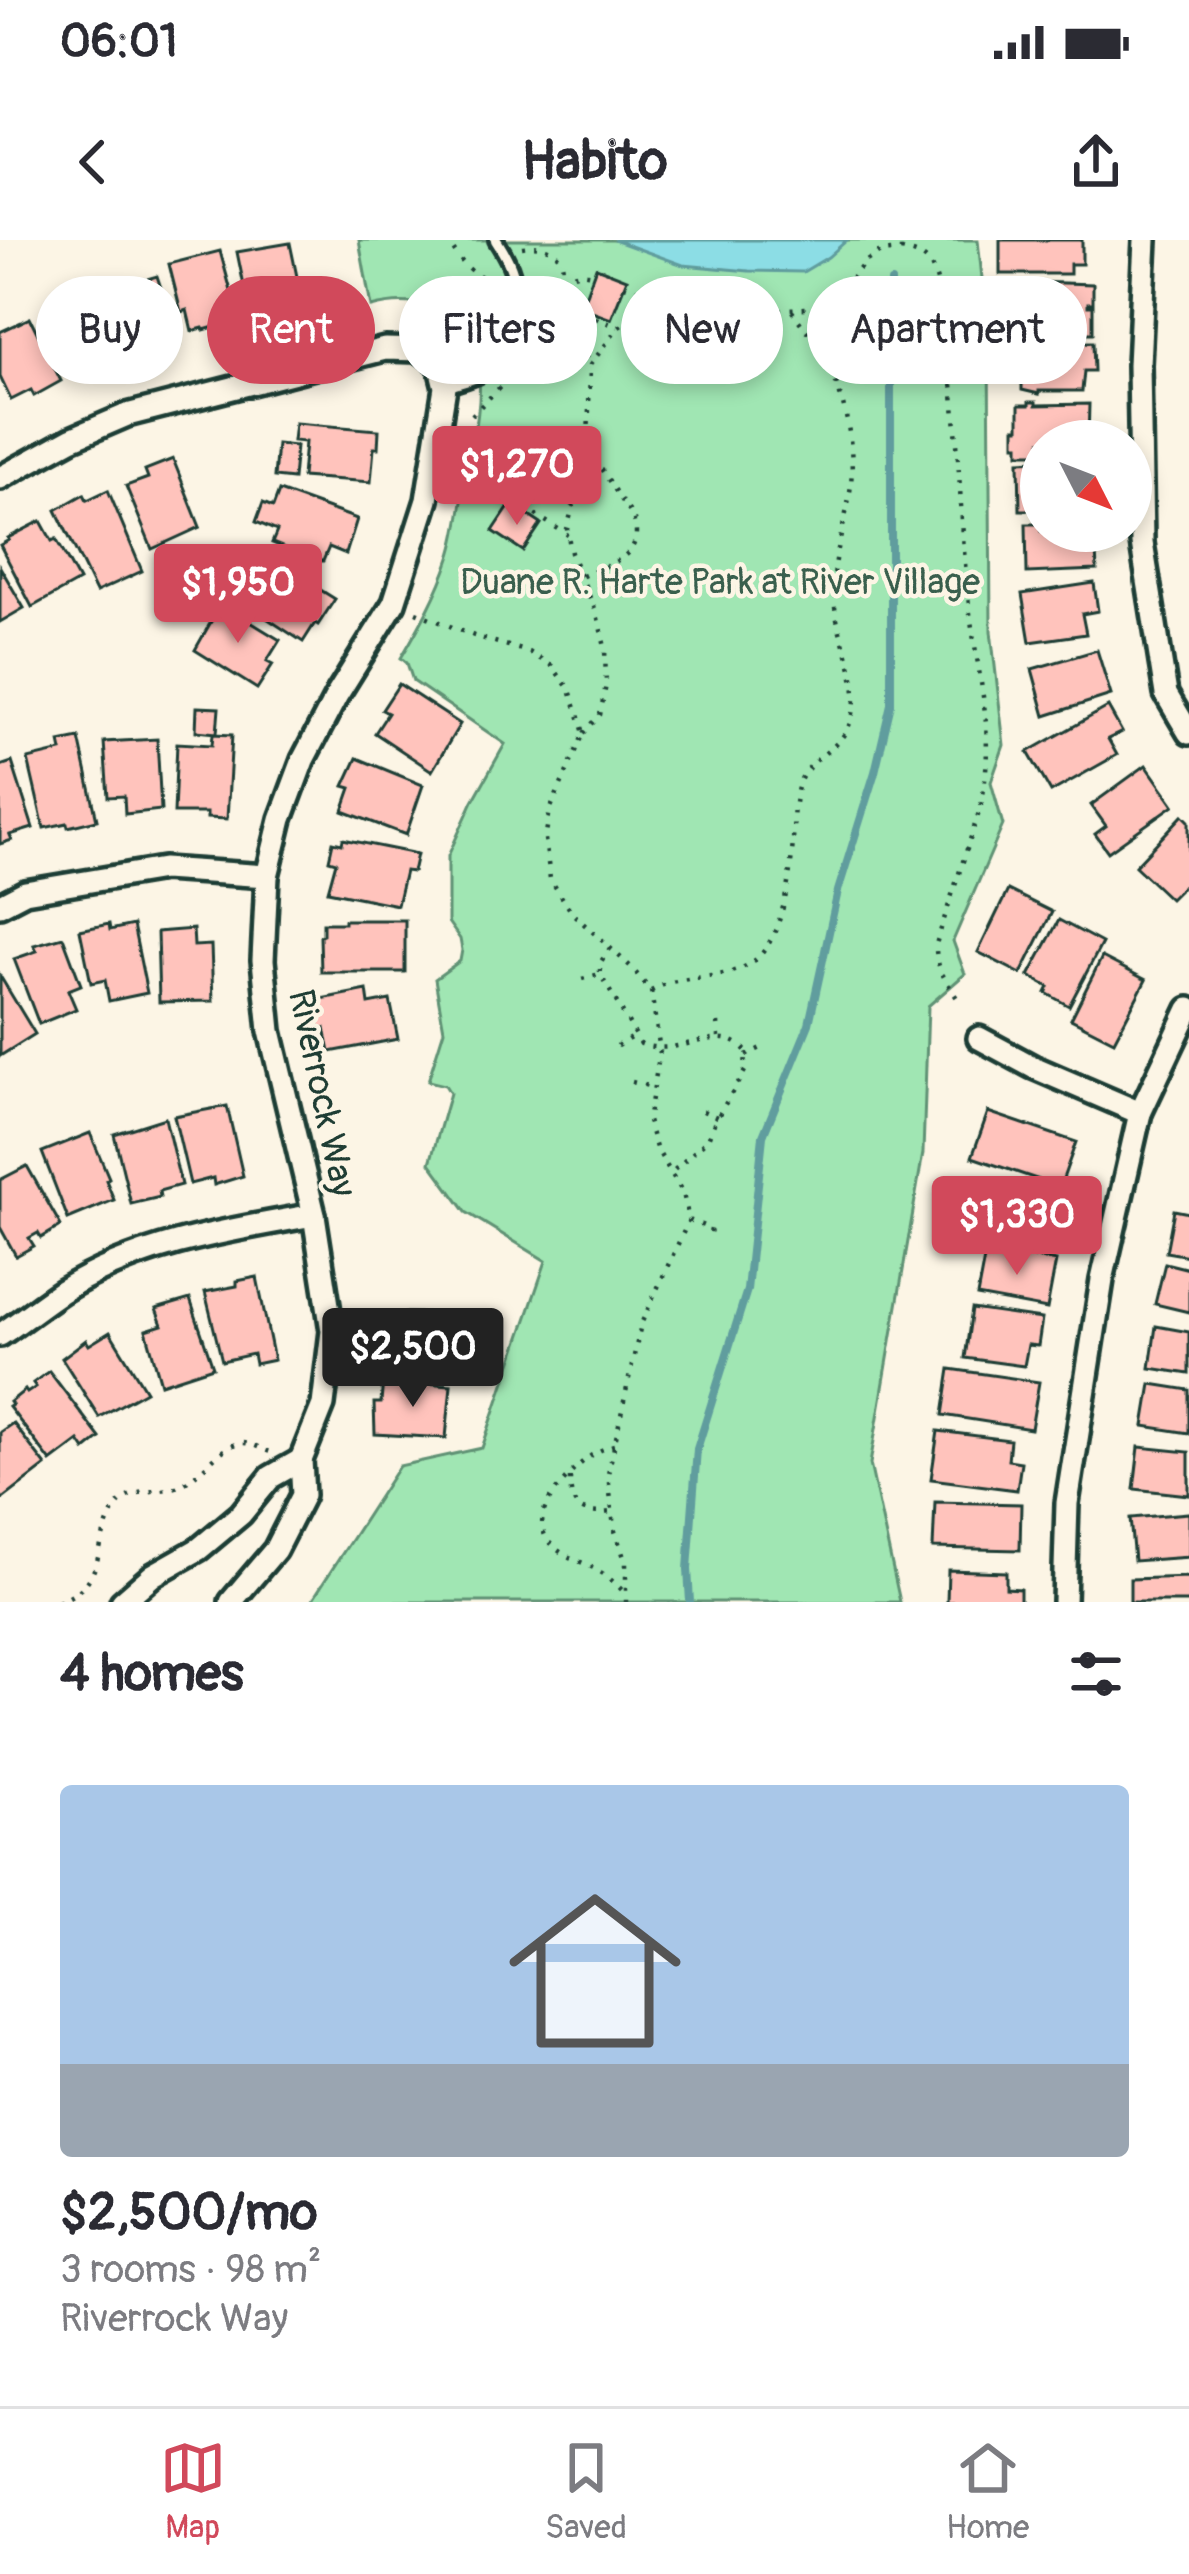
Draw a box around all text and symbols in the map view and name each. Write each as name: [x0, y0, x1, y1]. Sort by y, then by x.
text: 06:01: [60, 14, 177, 70]
text: Habito: [521, 128, 668, 196]
icon: back: [60, 129, 126, 195]
icon: share: [1063, 129, 1129, 195]
chip: Buy: [36, 276, 183, 384]
chip: Rent: [207, 276, 375, 384]
chip: Filters: [399, 276, 597, 384]
chip: New: [621, 276, 783, 384]
chip: Apartment: [807, 276, 1087, 384]
north arrow: [1020, 420, 1152, 552]
map controls: [1020, 420, 1152, 552]
pin: $1,270: [419, 426, 615, 528]
text: $1,270: [459, 440, 575, 489]
pin: $1,950: [140, 544, 336, 646]
text: $1,950: [181, 558, 295, 607]
park label: Duane R. Harte Park at River Village: [460, 560, 980, 605]
street label: Riverrock Way: [278, 985, 366, 1201]
pin: $1,330: [919, 1176, 1115, 1278]
text: $1,330: [959, 1190, 1075, 1239]
pin: $2,500: [315, 1308, 511, 1410]
text: $2,500: [349, 1322, 477, 1371]
icon: filters: [1063, 1641, 1129, 1707]
text: 4 homes: [60, 1642, 244, 1706]
icon: home: [487, 1863, 703, 2079]
text: $2,500/mo: [60, 2181, 317, 2245]
text: 3 rooms · 98 m²: [60, 2245, 321, 2294]
text: Riverrock Way: [60, 2294, 288, 2343]
tab: Map: [160, 2435, 226, 2548]
tab: Saved: [545, 2435, 627, 2548]
tab: Home: [946, 2435, 1029, 2548]

